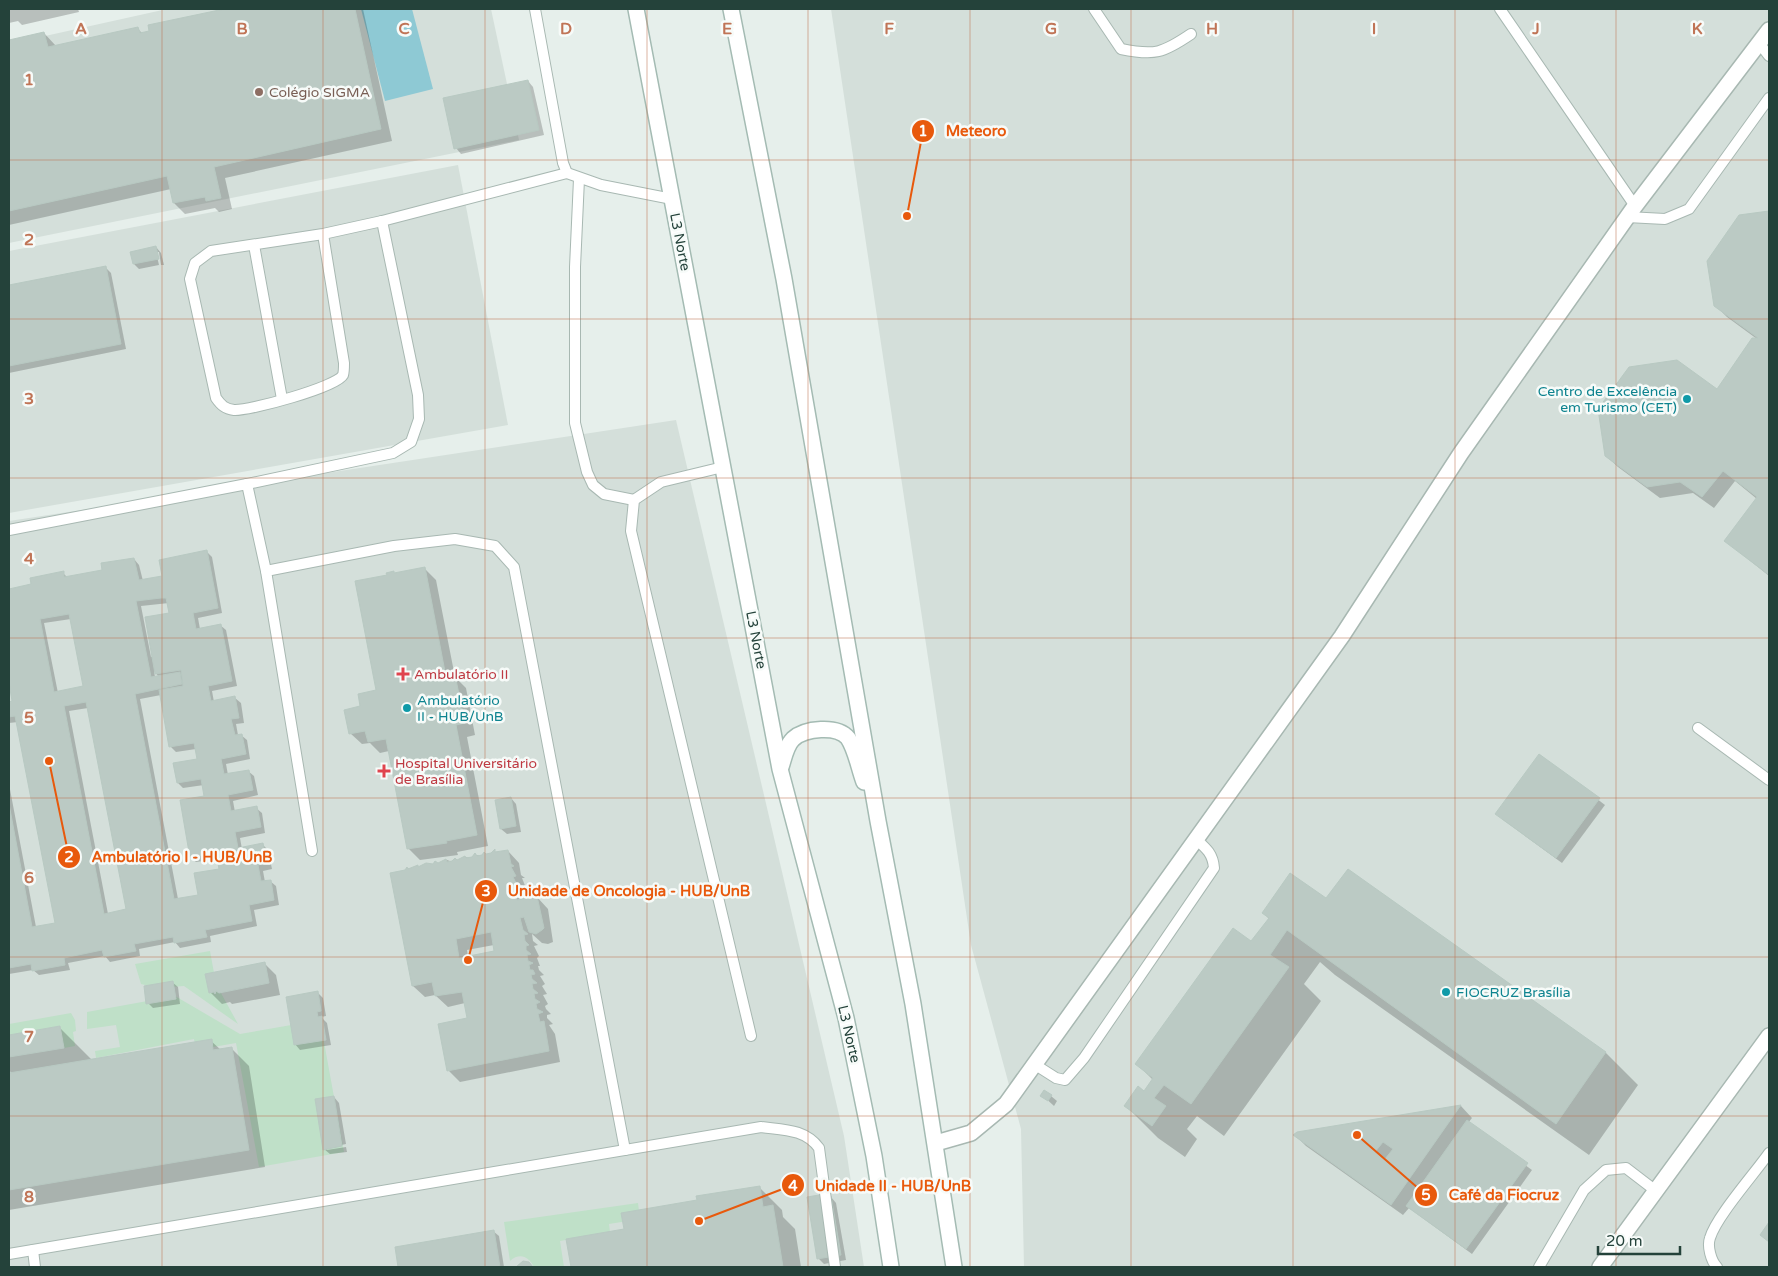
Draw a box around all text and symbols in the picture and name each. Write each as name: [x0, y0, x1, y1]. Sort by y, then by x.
text: A: [75, 19, 87, 39]
text: B: [236, 19, 248, 39]
text: C: [398, 19, 410, 39]
text: D: [560, 19, 572, 39]
text: E: [722, 19, 732, 39]
text: F: [884, 19, 894, 39]
text: G: [1045, 19, 1057, 39]
text: H: [1206, 19, 1218, 39]
text: I: [1372, 19, 1376, 39]
text: J: [1531, 19, 1540, 39]
text: K: [1692, 19, 1703, 39]
text: 1: [24, 70, 34, 90]
place label: Colégio SIGMA: [269, 84, 370, 101]
marker: Colégio SIGMA: [253, 86, 265, 98]
callout: Meteoro: [911, 116, 1016, 146]
text: 1: [918, 122, 928, 140]
text: Meteoro: [946, 122, 1006, 140]
street label: L3 Norte: [666, 212, 694, 272]
text: 2: [24, 230, 34, 250]
place label: Centro de Excelência em Turismo (CET): [1538, 383, 1677, 416]
text: 3: [24, 389, 34, 409]
marker: Centro de Excelência em Turismo (CET): [1681, 393, 1693, 405]
text: 4: [24, 549, 34, 569]
street label: L3 Norte: [742, 610, 770, 670]
place label: Ambulatório II: [414, 666, 509, 683]
marker: Ambulatório II: [396, 667, 410, 681]
place label: Ambulatório II - HUB/UnB: [417, 692, 503, 725]
marker: Ambulatório II - HUB/UnB: [401, 702, 413, 714]
text: 5: [24, 708, 34, 728]
place label: Hospital Universitário de Brasília: [395, 755, 537, 788]
marker: Hospital Universitário de Brasília: [377, 764, 391, 778]
callout: Ambulatório I - HUB/UnB: [56, 842, 282, 872]
text: 2: [64, 848, 74, 866]
text: Ambulatório I - HUB/UnB: [91, 848, 273, 866]
text: 6: [24, 868, 34, 888]
callout: Unidade de Oncologia - HUB/UnB: [473, 876, 761, 906]
text: 3: [481, 882, 491, 900]
text: Unidade de Oncologia - HUB/UnB: [508, 882, 750, 901]
place label: FIOCRUZ Brasília: [1456, 984, 1571, 1001]
marker: FIOCRUZ Brasília: [1440, 986, 1452, 998]
street label: L3 Norte: [834, 1004, 864, 1065]
text: 7: [24, 1027, 34, 1047]
callout: Unidade II - HUB/UnB: [780, 1170, 981, 1200]
text: 4: [788, 1177, 798, 1195]
text: Unidade II - HUB/UnB: [815, 1177, 971, 1195]
callout: Café da Fiocruz: [1414, 1180, 1569, 1210]
text: 5: [1421, 1186, 1431, 1204]
text: Café da Fiocruz: [1449, 1186, 1560, 1204]
text: 8: [24, 1187, 34, 1207]
scale bar: [1598, 1224, 1680, 1256]
text: 20 m: [1606, 1232, 1643, 1250]

